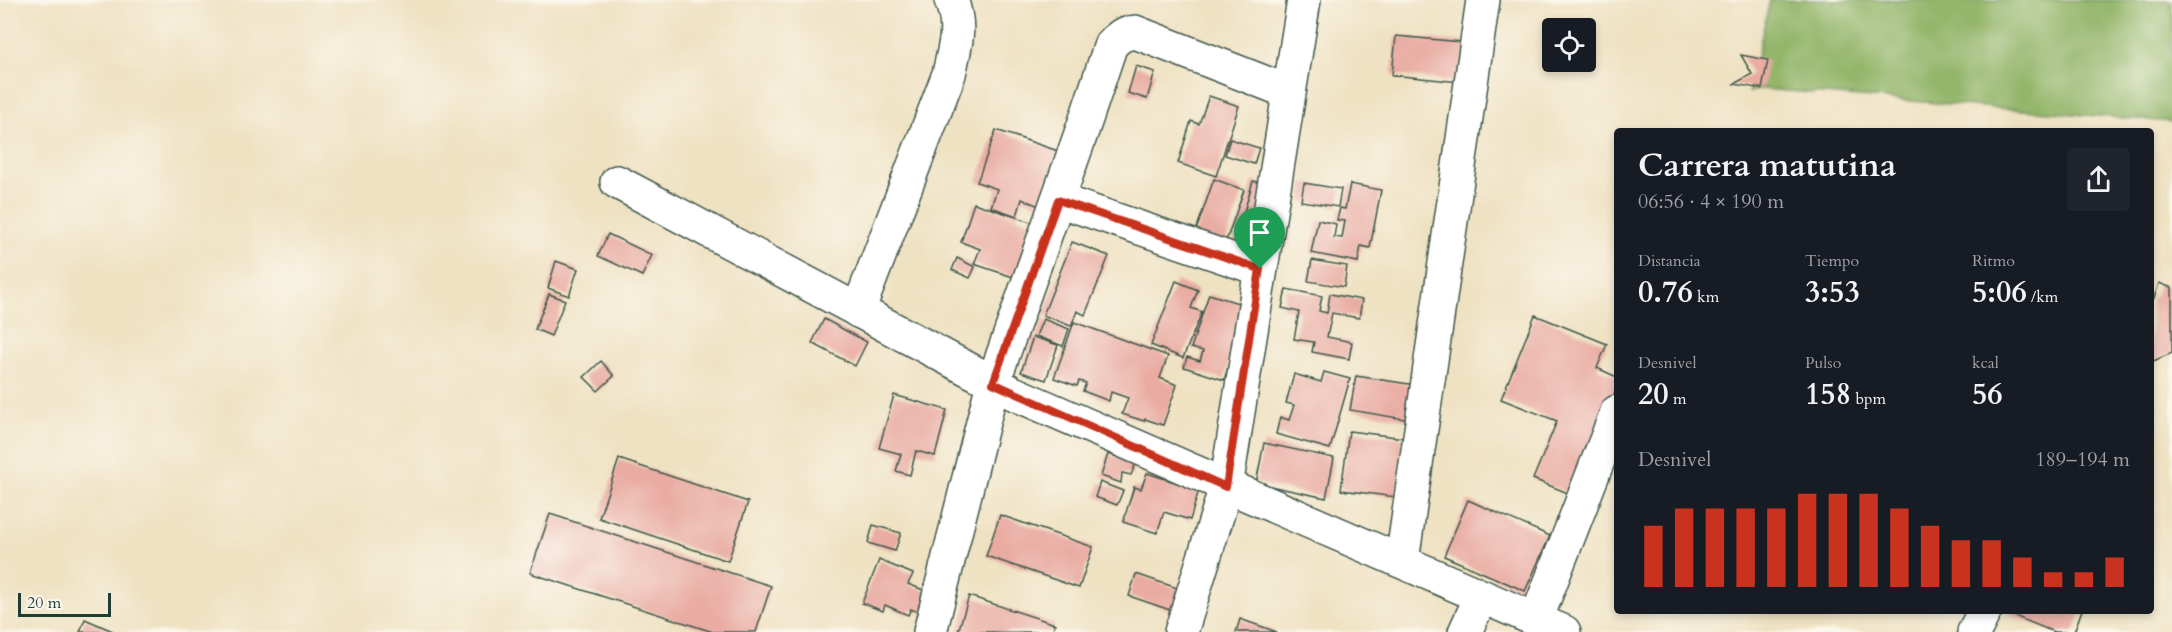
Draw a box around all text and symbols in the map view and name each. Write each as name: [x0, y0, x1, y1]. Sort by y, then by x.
map controls: [1542, 18, 1596, 72]
button: locate: [1542, 18, 1596, 72]
text: Carrera matutina: [1638, 143, 1896, 188]
button: share: [2067, 148, 2130, 211]
text: 06:56 · 4 × 190 m: [1638, 188, 1784, 215]
pin: [1234, 207, 1285, 269]
icon: arrive: [1243, 216, 1276, 249]
text: Distancia: [1638, 250, 1701, 272]
text: Tiempo: [1805, 250, 1859, 272]
text: Ritmo: [1972, 250, 2015, 272]
text: 0.76: [1638, 272, 1693, 313]
text: 3:53: [1805, 272, 1860, 313]
text: 5:06: [1972, 272, 2027, 313]
text: km: [1693, 286, 1719, 308]
text: /km: [2027, 286, 2058, 308]
text: Desnivel: [1638, 352, 1697, 374]
text: Pulso: [1805, 352, 1841, 374]
text: kcal: [1972, 352, 1999, 374]
text: 20: [1638, 374, 1669, 415]
text: 158: [1805, 374, 1851, 415]
text: 56: [1972, 374, 2003, 415]
text: m: [1669, 388, 1687, 410]
text: bpm: [1851, 388, 1886, 410]
text: Desnivel: [1638, 446, 1711, 473]
text: 189–194 m: [2035, 446, 2130, 473]
scale bar: [18, 590, 111, 618]
text: 20 m: [27, 592, 61, 614]

